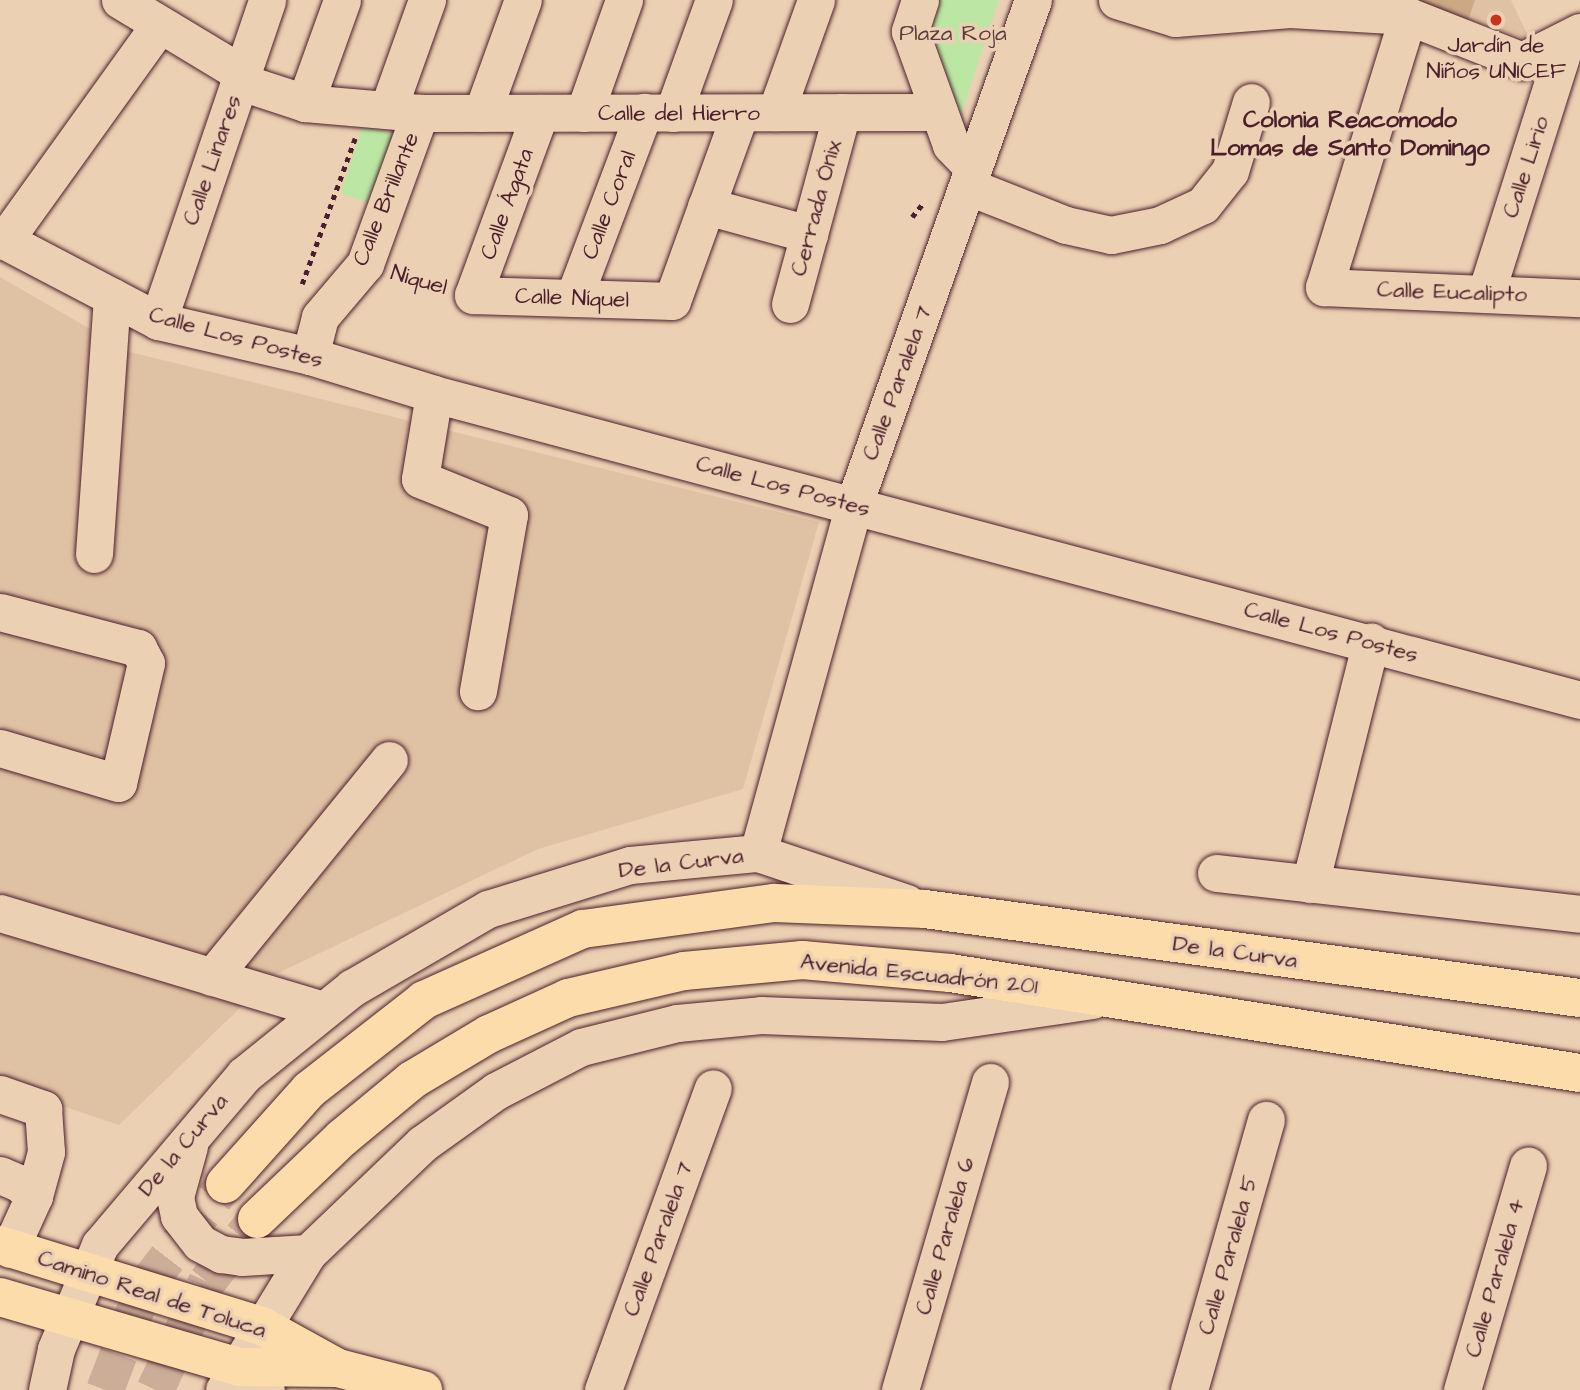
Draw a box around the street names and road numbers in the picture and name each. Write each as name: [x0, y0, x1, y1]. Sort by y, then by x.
street label: Calle Linares: [177, 91, 247, 229]
street label: Calle del Hierro: [598, 99, 760, 127]
street label: Calle Lirio: [1497, 113, 1555, 221]
street label: Calle Brillante: [347, 128, 425, 270]
street label: Cerrada Ónix: [785, 137, 847, 279]
street label: Calle Ágata: [474, 145, 540, 263]
street label: Calle Coral: [576, 147, 642, 263]
street label: Niquel: [388, 259, 450, 301]
street label: Calle Eucalipto: [1376, 276, 1528, 308]
street label: Calle Níquel: [514, 282, 630, 314]
street label: Calle Los Postes: [146, 301, 326, 373]
street label: Calle Paralela 7: [856, 302, 938, 464]
street label: Calle Los Postes: [693, 450, 873, 522]
street label: Calle Los Postes: [1241, 596, 1421, 668]
street label: De la Curva: [617, 842, 745, 884]
street label: De la Curva: [1171, 930, 1299, 974]
street label: Avenida Escuadrón 201: [799, 948, 1039, 1000]
street label: De la Curva: [132, 1088, 234, 1202]
street label: Calle Paralela 6: [909, 1154, 981, 1318]
street label: Calle Paralela 7: [617, 1158, 699, 1320]
street label: Calle Paralela 5: [1192, 1172, 1264, 1338]
street label: Calle Paralela 4: [1459, 1195, 1531, 1361]
street label: Camino Real de Toluca: [34, 1244, 270, 1344]

